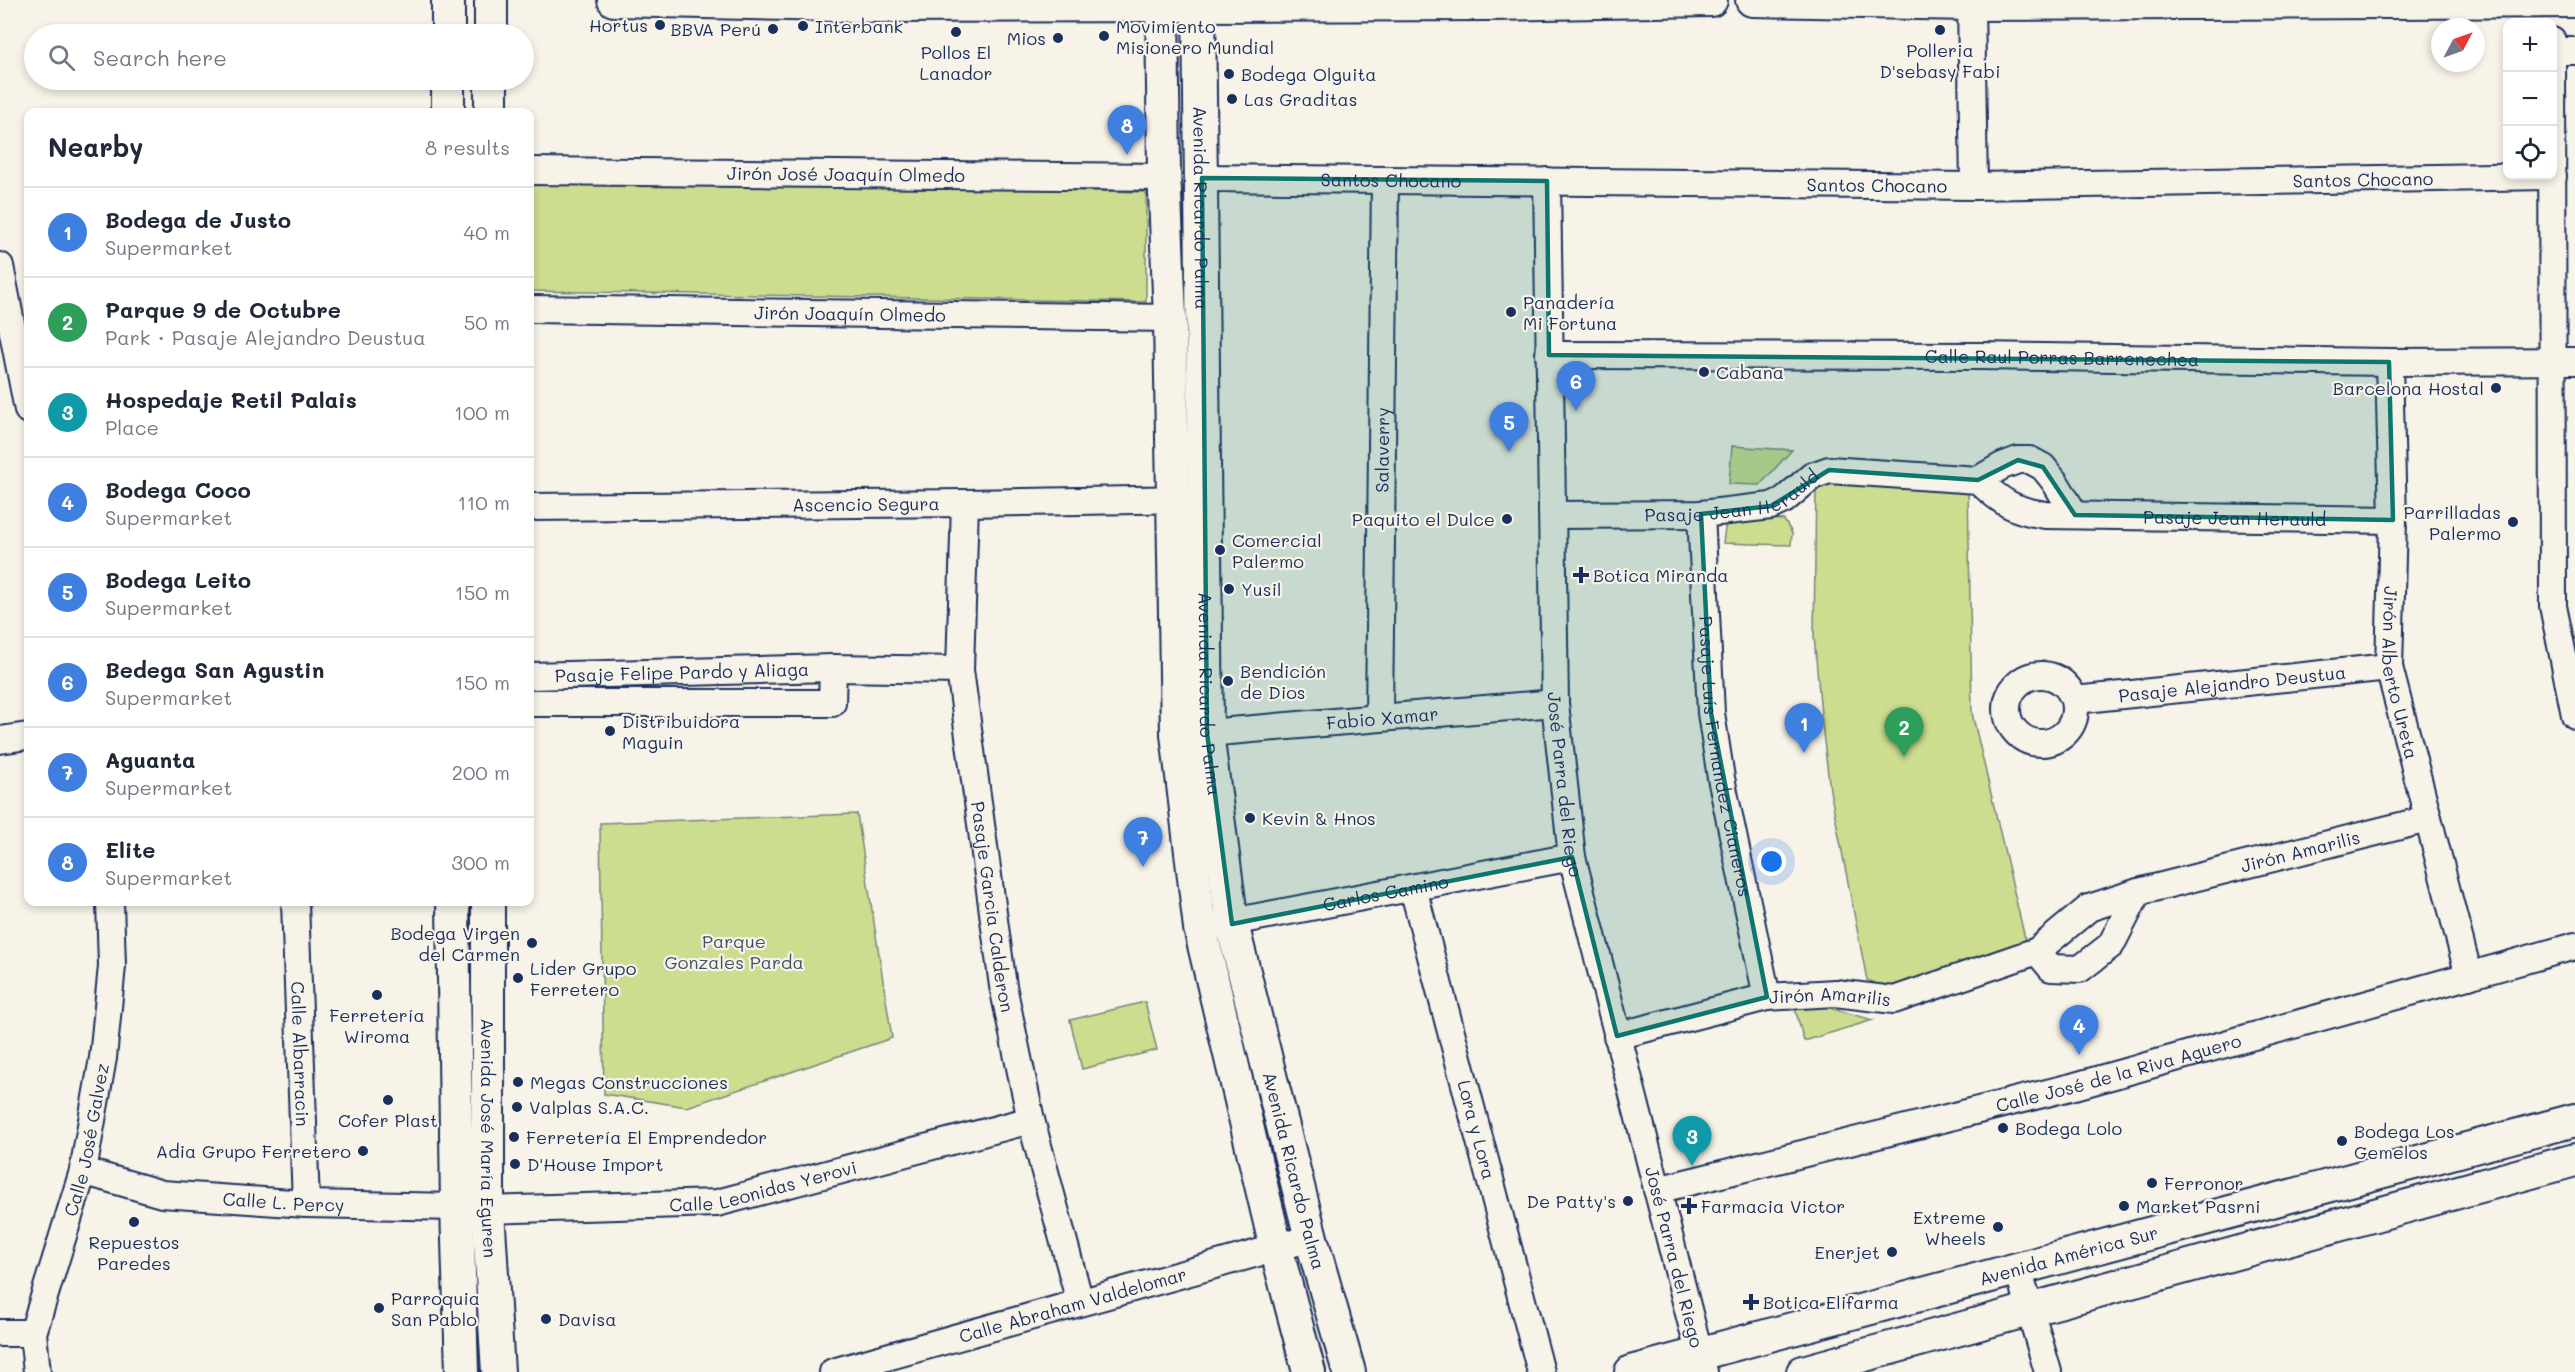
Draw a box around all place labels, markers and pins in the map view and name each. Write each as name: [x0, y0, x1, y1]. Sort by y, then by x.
place label: Hortus: [589, 13, 648, 37]
place label: Interbank: [815, 14, 903, 38]
place label: Movimiento Misionero Mundial: [1116, 14, 1274, 59]
place label: BBVA Perú: [671, 17, 761, 41]
marker: Hortus: [653, 18, 667, 32]
marker: Interbank: [796, 19, 810, 33]
marker: BBVA Perú: [766, 22, 780, 36]
marker: Polleria D'sebasy Fabi: [1933, 23, 1947, 37]
marker: Pollos El Lanador: [949, 25, 963, 39]
place label: Mios: [1007, 26, 1046, 50]
marker: Movimiento Misionero Mundial: [1097, 29, 1111, 43]
marker: Mios: [1051, 31, 1065, 45]
place label: Polleria D'sebasy Fabi: [1879, 38, 2001, 83]
place label: Pollos El Lanador: [920, 40, 993, 85]
place label: Bodega Olguita: [1241, 62, 1377, 86]
marker: Bodega Olguita: [1222, 67, 1236, 81]
place label: Las Graditas: [1244, 87, 1358, 111]
marker: Las Graditas: [1225, 92, 1239, 106]
pin: 8: [1108, 106, 1146, 155]
place label: Panadería Mi Fortuna: [1523, 290, 1617, 335]
marker: Panadería Mi Fortuna: [1504, 305, 1518, 319]
place label: Cabana: [1716, 360, 1784, 384]
pin: 6: [1556, 362, 1596, 411]
marker: Cabana: [1697, 365, 1711, 379]
place label: Barcelona Hostal: [2333, 376, 2484, 400]
marker: Barcelona Hostal: [2489, 381, 2503, 395]
pin: 5: [1490, 402, 1528, 452]
place label: Parrilladas Palermo: [2404, 500, 2501, 545]
place label: Paquito el Dulce: [1352, 507, 1495, 531]
marker: Paquito el Dulce: [1500, 512, 1514, 526]
marker: Parrilladas Palermo: [2506, 515, 2520, 529]
place label: Comercial Palermo: [1232, 528, 1322, 573]
marker: Comercial Palermo: [1213, 543, 1227, 557]
place label: Botica Miranda: [1593, 563, 1729, 587]
marker: Botica Miranda: [1574, 568, 1588, 582]
place label: Yusil: [1241, 577, 1281, 601]
marker: Yusil: [1222, 582, 1236, 596]
place label: Bendición de Dios: [1240, 659, 1326, 704]
marker: Bendición de Dios: [1221, 674, 1235, 688]
pin: 1: [1784, 704, 1824, 753]
pin: 2: [1884, 708, 1924, 757]
place label: Distribuidora Maguin: [622, 709, 740, 754]
marker: Distribuidora Maguin: [603, 724, 617, 738]
place label: Kevin & Hnos: [1262, 806, 1376, 830]
marker: Kevin & Hnos: [1243, 811, 1257, 825]
pin: 7: [1124, 818, 1162, 867]
place label: Bodega Virgen del Carmen: [391, 921, 520, 966]
marker: Bodega Virgen del Carmen: [525, 936, 539, 950]
place label: Lider Grupo Ferretero: [530, 956, 637, 1001]
marker: Lider Grupo Ferretero: [511, 971, 525, 985]
marker: Ferretería Wiroma: [370, 988, 384, 1002]
place label: Ferretería Wiroma: [329, 1003, 425, 1048]
pin: 4: [2060, 1006, 2098, 1055]
place label: Megas Construcciones: [530, 1070, 728, 1094]
marker: Megas Construcciones: [511, 1075, 525, 1089]
marker: Cofer Plast: [381, 1093, 395, 1107]
place label: Valplas S.A.C.: [529, 1095, 649, 1119]
marker: Valplas S.A.C.: [510, 1100, 524, 1114]
place label: Cofer Plast: [338, 1108, 438, 1132]
pin: 3: [1672, 1116, 1712, 1166]
place label: Bodega Lolo: [2015, 1116, 2122, 1140]
place label: Bodega Los Gemelos: [2354, 1119, 2455, 1164]
marker: Bodega Lolo: [1996, 1121, 2010, 1135]
place label: Ferretería El Emprendedor: [526, 1125, 767, 1149]
marker: Ferretería El Emprendedor: [507, 1130, 521, 1144]
marker: Bodega Los Gemelos: [2335, 1134, 2349, 1148]
place label: Adia Grupo Ferretero: [156, 1139, 351, 1163]
marker: Adia Grupo Ferretero: [356, 1144, 370, 1158]
place label: D'House Import: [527, 1152, 663, 1176]
marker: D'House Import: [508, 1157, 522, 1171]
place label: Ferronor: [2164, 1171, 2244, 1195]
marker: Ferronor: [2145, 1176, 2159, 1190]
place label: De Patty's: [1527, 1189, 1616, 1213]
marker: De Patty's: [1621, 1194, 1635, 1208]
place label: Farmacia Victor: [1701, 1194, 1845, 1218]
place label: Market Pasrni: [2136, 1194, 2260, 1218]
marker: Farmacia Victor: [1682, 1199, 1696, 1213]
marker: Market Pasrni: [2117, 1199, 2131, 1213]
place label: Extreme Wheels: [1913, 1205, 1986, 1250]
marker: Repuestos Paredes: [127, 1215, 141, 1229]
marker: Extreme Wheels: [1991, 1220, 2005, 1234]
place label: Repuestos Paredes: [89, 1230, 179, 1275]
place label: Enerjet: [1814, 1240, 1880, 1264]
marker: Enerjet: [1885, 1245, 1899, 1259]
place label: Parroquia San Pablo: [391, 1286, 480, 1331]
place label: Botica Elifarma: [1763, 1290, 1899, 1314]
marker: Botica Elifarma: [1744, 1295, 1758, 1309]
marker: Parroquia San Pablo: [372, 1301, 386, 1315]
place label: Davisa: [558, 1307, 617, 1331]
marker: Davisa: [539, 1312, 553, 1326]

